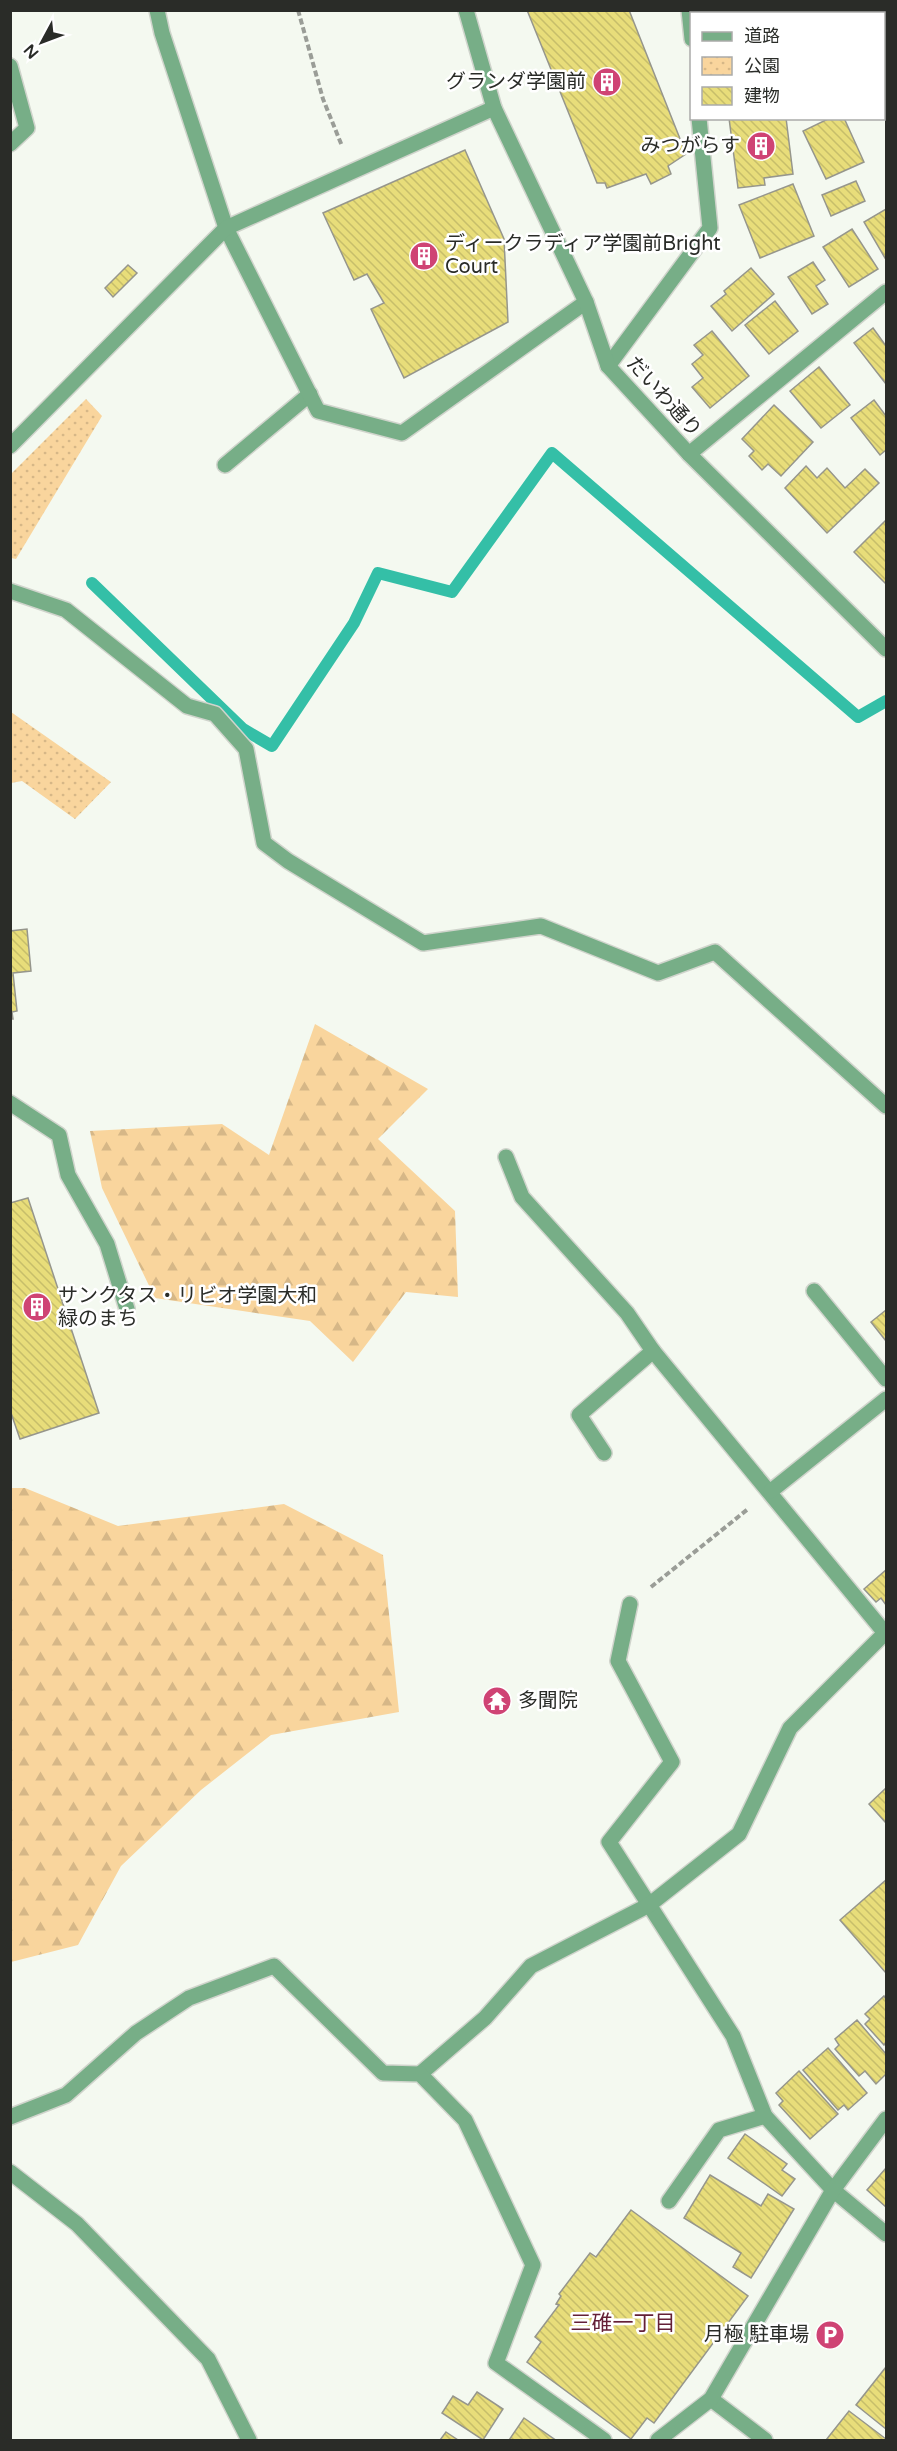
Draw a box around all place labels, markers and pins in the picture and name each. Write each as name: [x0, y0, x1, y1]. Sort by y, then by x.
building icon: グランダ学園前: [591, 66, 623, 98]
place label: グランダ学園前: [446, 70, 586, 94]
building icon: みつがらす: [745, 130, 777, 162]
place label: みつがらす: [640, 134, 740, 158]
place label: ディークラディア学園前Bright Court: [445, 232, 721, 279]
building icon: ディークラディア学園前Bright Court: [408, 240, 440, 272]
place label: サンクタス・リビオ学園大和 緑のまち: [58, 1284, 317, 1331]
building icon: サンクタス・リビオ学園大和 緑のまち: [21, 1291, 53, 1323]
temple icon: 多聞院: [481, 1685, 513, 1717]
place label: 多聞院: [518, 1689, 578, 1713]
parking icon: 月極 駐車場: [814, 2319, 846, 2351]
place label: 月極 駐車場: [704, 2323, 809, 2347]

